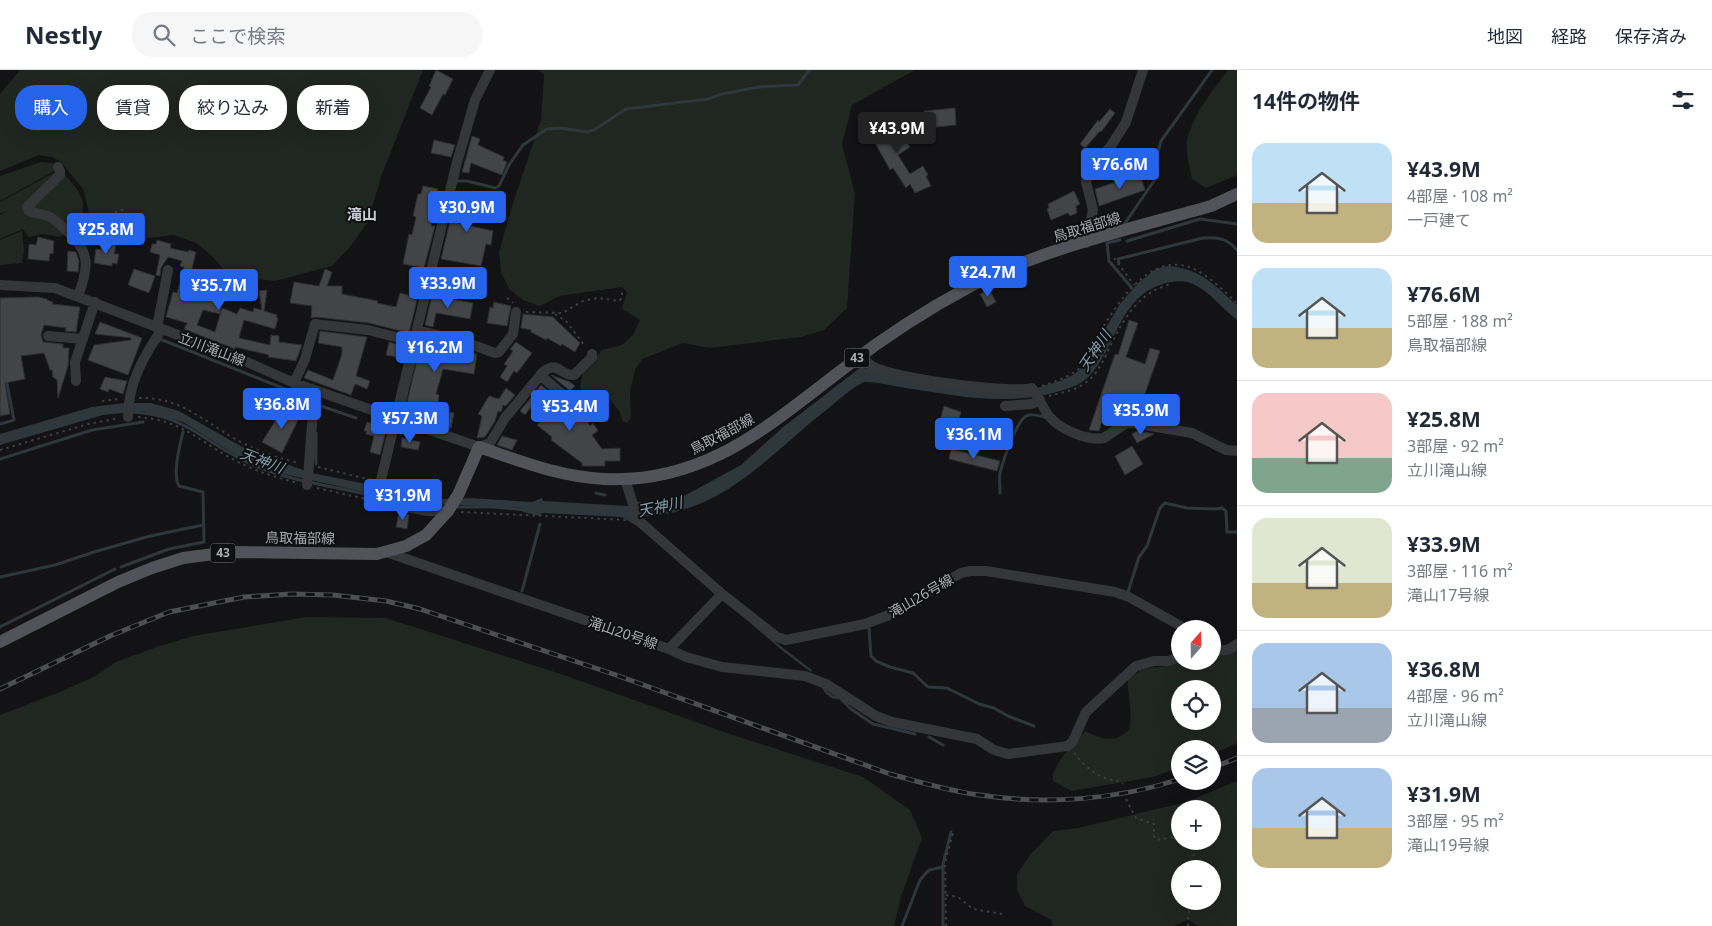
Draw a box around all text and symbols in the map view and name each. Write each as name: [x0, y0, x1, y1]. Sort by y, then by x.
search box: [132, 12, 482, 57]
text: Nestly: [25, 18, 102, 51]
icon: search: [150, 21, 178, 49]
text: ここで検索: [190, 23, 285, 49]
text: 地図: [1487, 24, 1523, 48]
text: 経路: [1551, 24, 1587, 48]
text: 保存済み: [1615, 24, 1687, 48]
chip: 購入: [15, 85, 87, 130]
chip: 賃貸: [97, 85, 169, 130]
chip: 絞り込み: [179, 85, 287, 130]
chip: 新着: [297, 85, 369, 130]
icon: filters: [1669, 86, 1697, 114]
text: 14件の物件: [1252, 87, 1360, 115]
pin: ¥43.9M: [856, 112, 938, 154]
text: ¥43.9M: [869, 117, 925, 139]
pin: ¥76.6M: [1079, 148, 1161, 190]
text: ¥76.6M: [1092, 153, 1148, 175]
text: ¥43.9M: [1407, 155, 1481, 183]
icon: home: [1292, 163, 1352, 223]
text: 4部屋 · 108 m²: [1407, 185, 1513, 207]
pin: ¥30.9M: [426, 190, 508, 233]
text: ¥30.9M: [439, 196, 495, 218]
district label: 滝山: [347, 204, 377, 224]
street label: 鳥取福部線: [1051, 207, 1123, 246]
text: 一戸建て: [1407, 209, 1471, 231]
pin: ¥25.8M: [65, 212, 147, 255]
text: ¥25.8M: [78, 218, 134, 240]
pin: ¥24.7M: [947, 256, 1029, 298]
text: ¥24.7M: [960, 261, 1016, 283]
pin: ¥33.9M: [407, 266, 489, 309]
pin: ¥35.7M: [178, 268, 260, 311]
text: ¥33.9M: [420, 272, 476, 294]
text: ¥35.7M: [191, 274, 247, 296]
text: ¥76.6M: [1407, 280, 1481, 308]
icon: home: [1292, 288, 1352, 348]
text: 5部屋 · 188 m²: [1407, 310, 1513, 332]
water label: 天神川: [1073, 325, 1116, 375]
street label: 立川滝山線: [176, 327, 248, 370]
pin: ¥16.2M: [394, 330, 476, 373]
text: 鳥取福部線: [1407, 334, 1487, 356]
text: ¥16.2M: [407, 336, 463, 358]
road number: 43: [844, 348, 870, 368]
pin: ¥36.8M: [241, 388, 323, 430]
pin: ¥53.4M: [529, 390, 611, 432]
text: ¥36.8M: [254, 393, 310, 415]
pin: ¥35.9M: [1100, 394, 1182, 436]
text: ¥53.4M: [542, 395, 598, 417]
text: ¥35.9M: [1113, 399, 1169, 421]
pin: ¥57.3M: [369, 402, 451, 444]
text: ¥25.8M: [1407, 405, 1481, 433]
text: ¥57.3M: [382, 407, 438, 429]
street label: 鳥取福部線: [686, 409, 757, 458]
icon: home: [1292, 413, 1352, 473]
pin: ¥36.1M: [933, 418, 1015, 460]
text: ¥36.1M: [946, 423, 1002, 445]
text: 3部屋 · 92 m²: [1407, 435, 1504, 457]
water label: 天神川: [238, 443, 289, 478]
text: 立川滝山線: [1407, 459, 1487, 481]
pin: ¥31.9M: [362, 478, 444, 521]
text: ¥31.9M: [375, 484, 431, 506]
water label: 天神川: [636, 491, 686, 520]
street label: 鳥取福部線: [265, 527, 335, 548]
text: ¥33.9M: [1407, 530, 1481, 558]
icon: home: [1292, 538, 1352, 598]
road number: 43: [210, 543, 236, 562]
text: 3部屋 · 116 m²: [1407, 560, 1513, 582]
street label: 滝山26号線: [885, 569, 957, 622]
text: 滝山17号線: [1407, 584, 1489, 606]
street label: 滝山20号線: [586, 612, 660, 653]
north arrow: [1171, 620, 1221, 670]
map controls: [1171, 620, 1221, 910]
text: ¥36.8M: [1407, 655, 1481, 683]
icon: home: [1292, 663, 1352, 723]
button: locate: [1171, 680, 1221, 730]
text: 4部屋 · 96 m²: [1407, 685, 1504, 707]
text: 立川滝山線: [1407, 709, 1487, 731]
button: layers: [1171, 740, 1221, 790]
text: ¥31.9M: [1407, 780, 1481, 808]
icon: home: [1292, 788, 1352, 848]
button: +: [1171, 800, 1221, 850]
text: 3部屋 · 95 m²: [1407, 810, 1504, 832]
text: 滝山19号線: [1407, 834, 1489, 856]
button: −: [1171, 860, 1221, 910]

